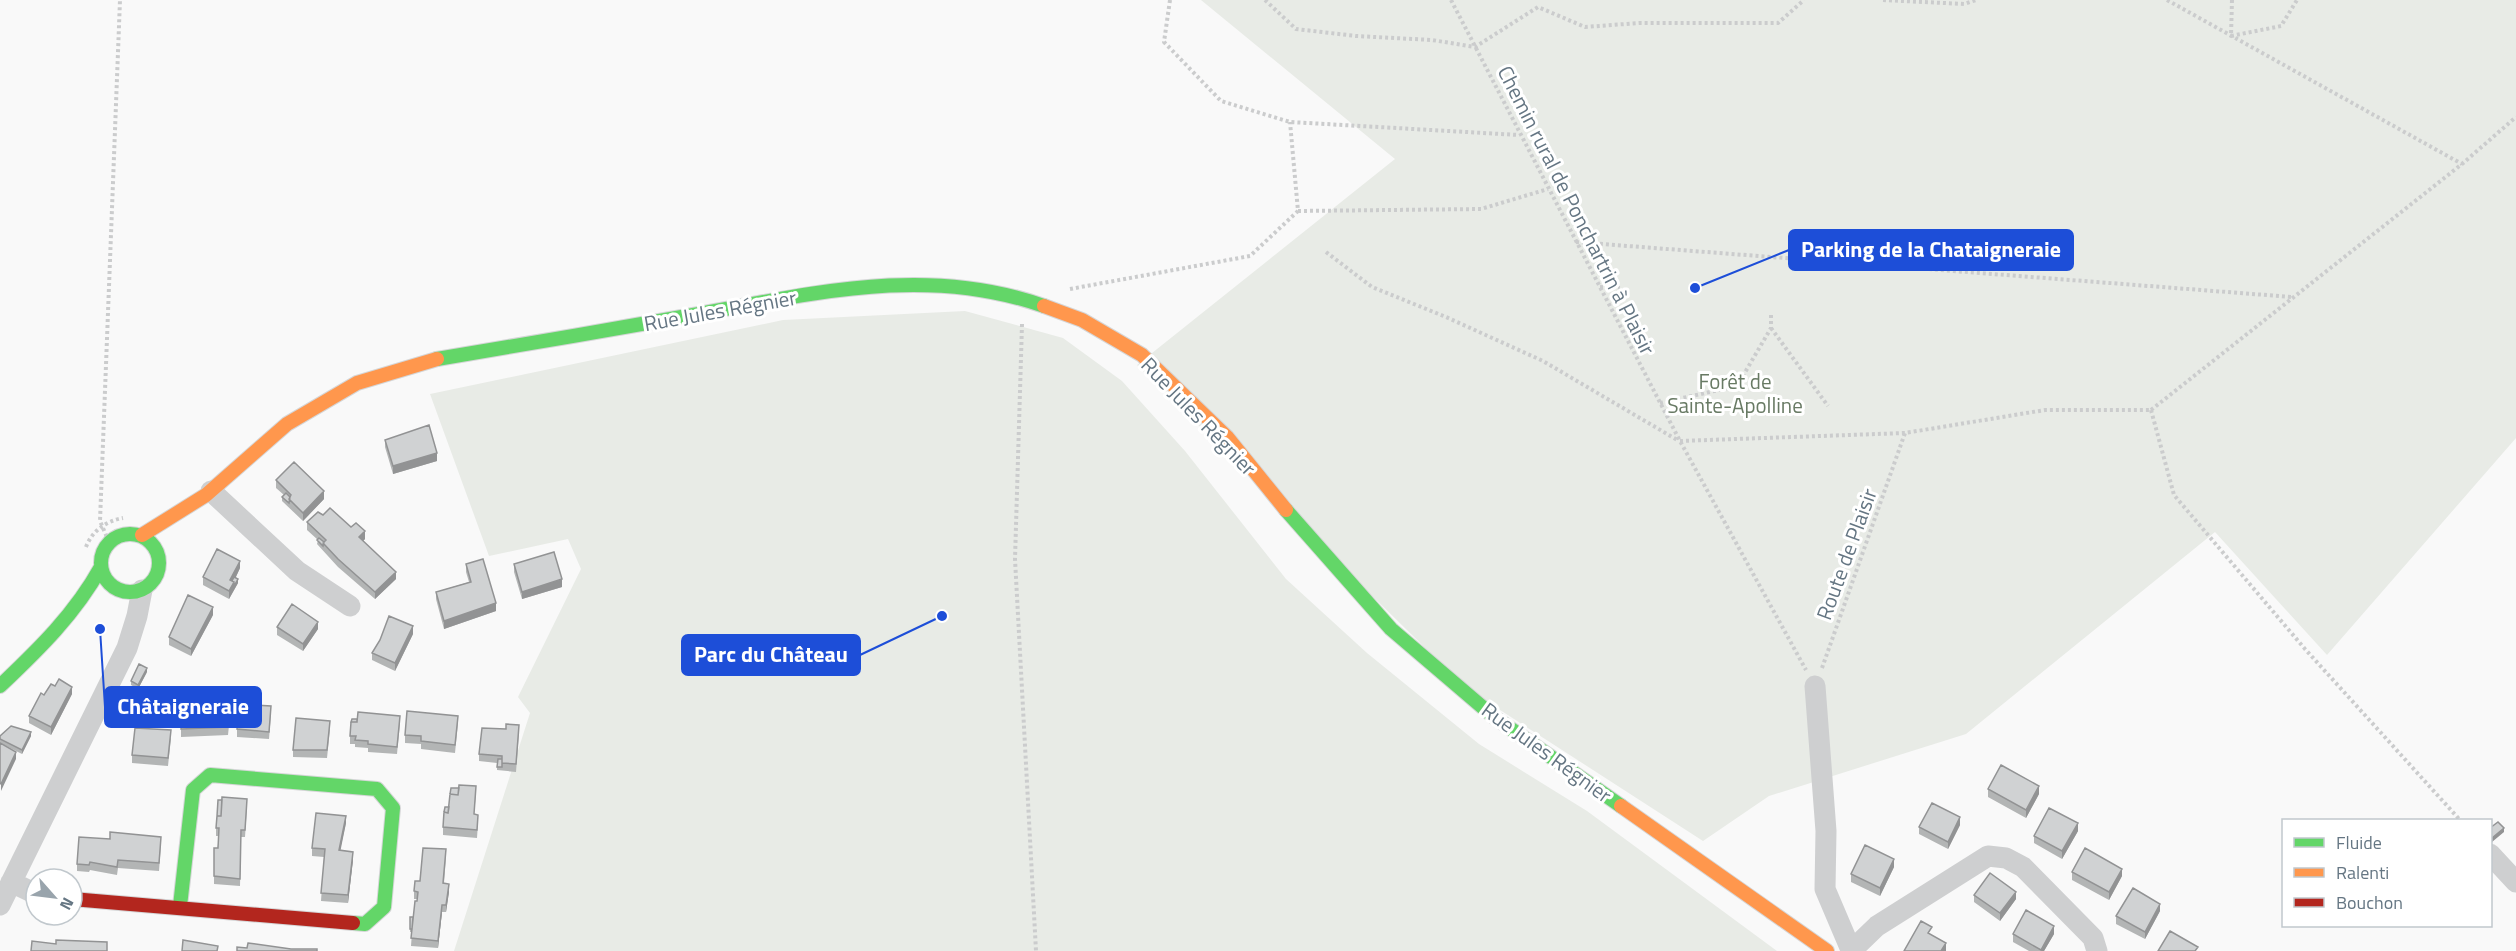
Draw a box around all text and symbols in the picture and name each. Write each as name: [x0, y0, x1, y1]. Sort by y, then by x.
street label: Chemin rural de Ponchartrin à Plaisir: [1490, 60, 1664, 360]
callout: Parking de la Chataigneraie: [1789, 230, 2073, 270]
text: Parking de la Chataigneraie: [1801, 232, 2061, 266]
street label: Rue Jules Régnier: [641, 281, 799, 339]
street label: Rue Jules Régnier: [1134, 349, 1264, 483]
park label: Forêt de Sainte-Apolline: [1667, 365, 1803, 421]
street label: Route de Plaisir: [1807, 484, 1885, 624]
callout: Parc du Château: [682, 635, 860, 675]
text: Parc du Château: [694, 637, 848, 671]
callout: Châtaigneraie: [105, 687, 261, 727]
text: Châtaigneraie: [117, 689, 249, 723]
street label: Rue Jules Régnier: [1475, 694, 1619, 810]
legend: [2282, 819, 2492, 927]
text: Fluide: [2336, 829, 2382, 856]
text: Ralenti: [2336, 859, 2389, 886]
north arrow: [24, 867, 84, 927]
text: Bouchon: [2336, 889, 2403, 916]
text: N: [54, 894, 80, 915]

